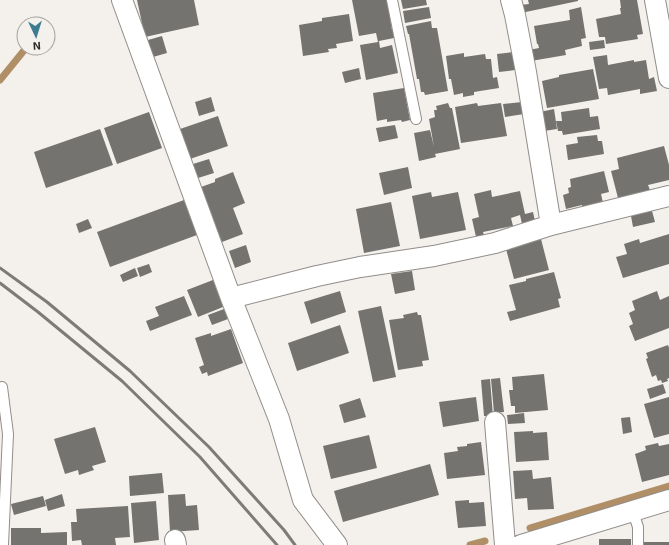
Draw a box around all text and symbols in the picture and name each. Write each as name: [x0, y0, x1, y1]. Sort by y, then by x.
north arrow: [16, 16, 56, 56]
text: N: [32, 40, 41, 53]

